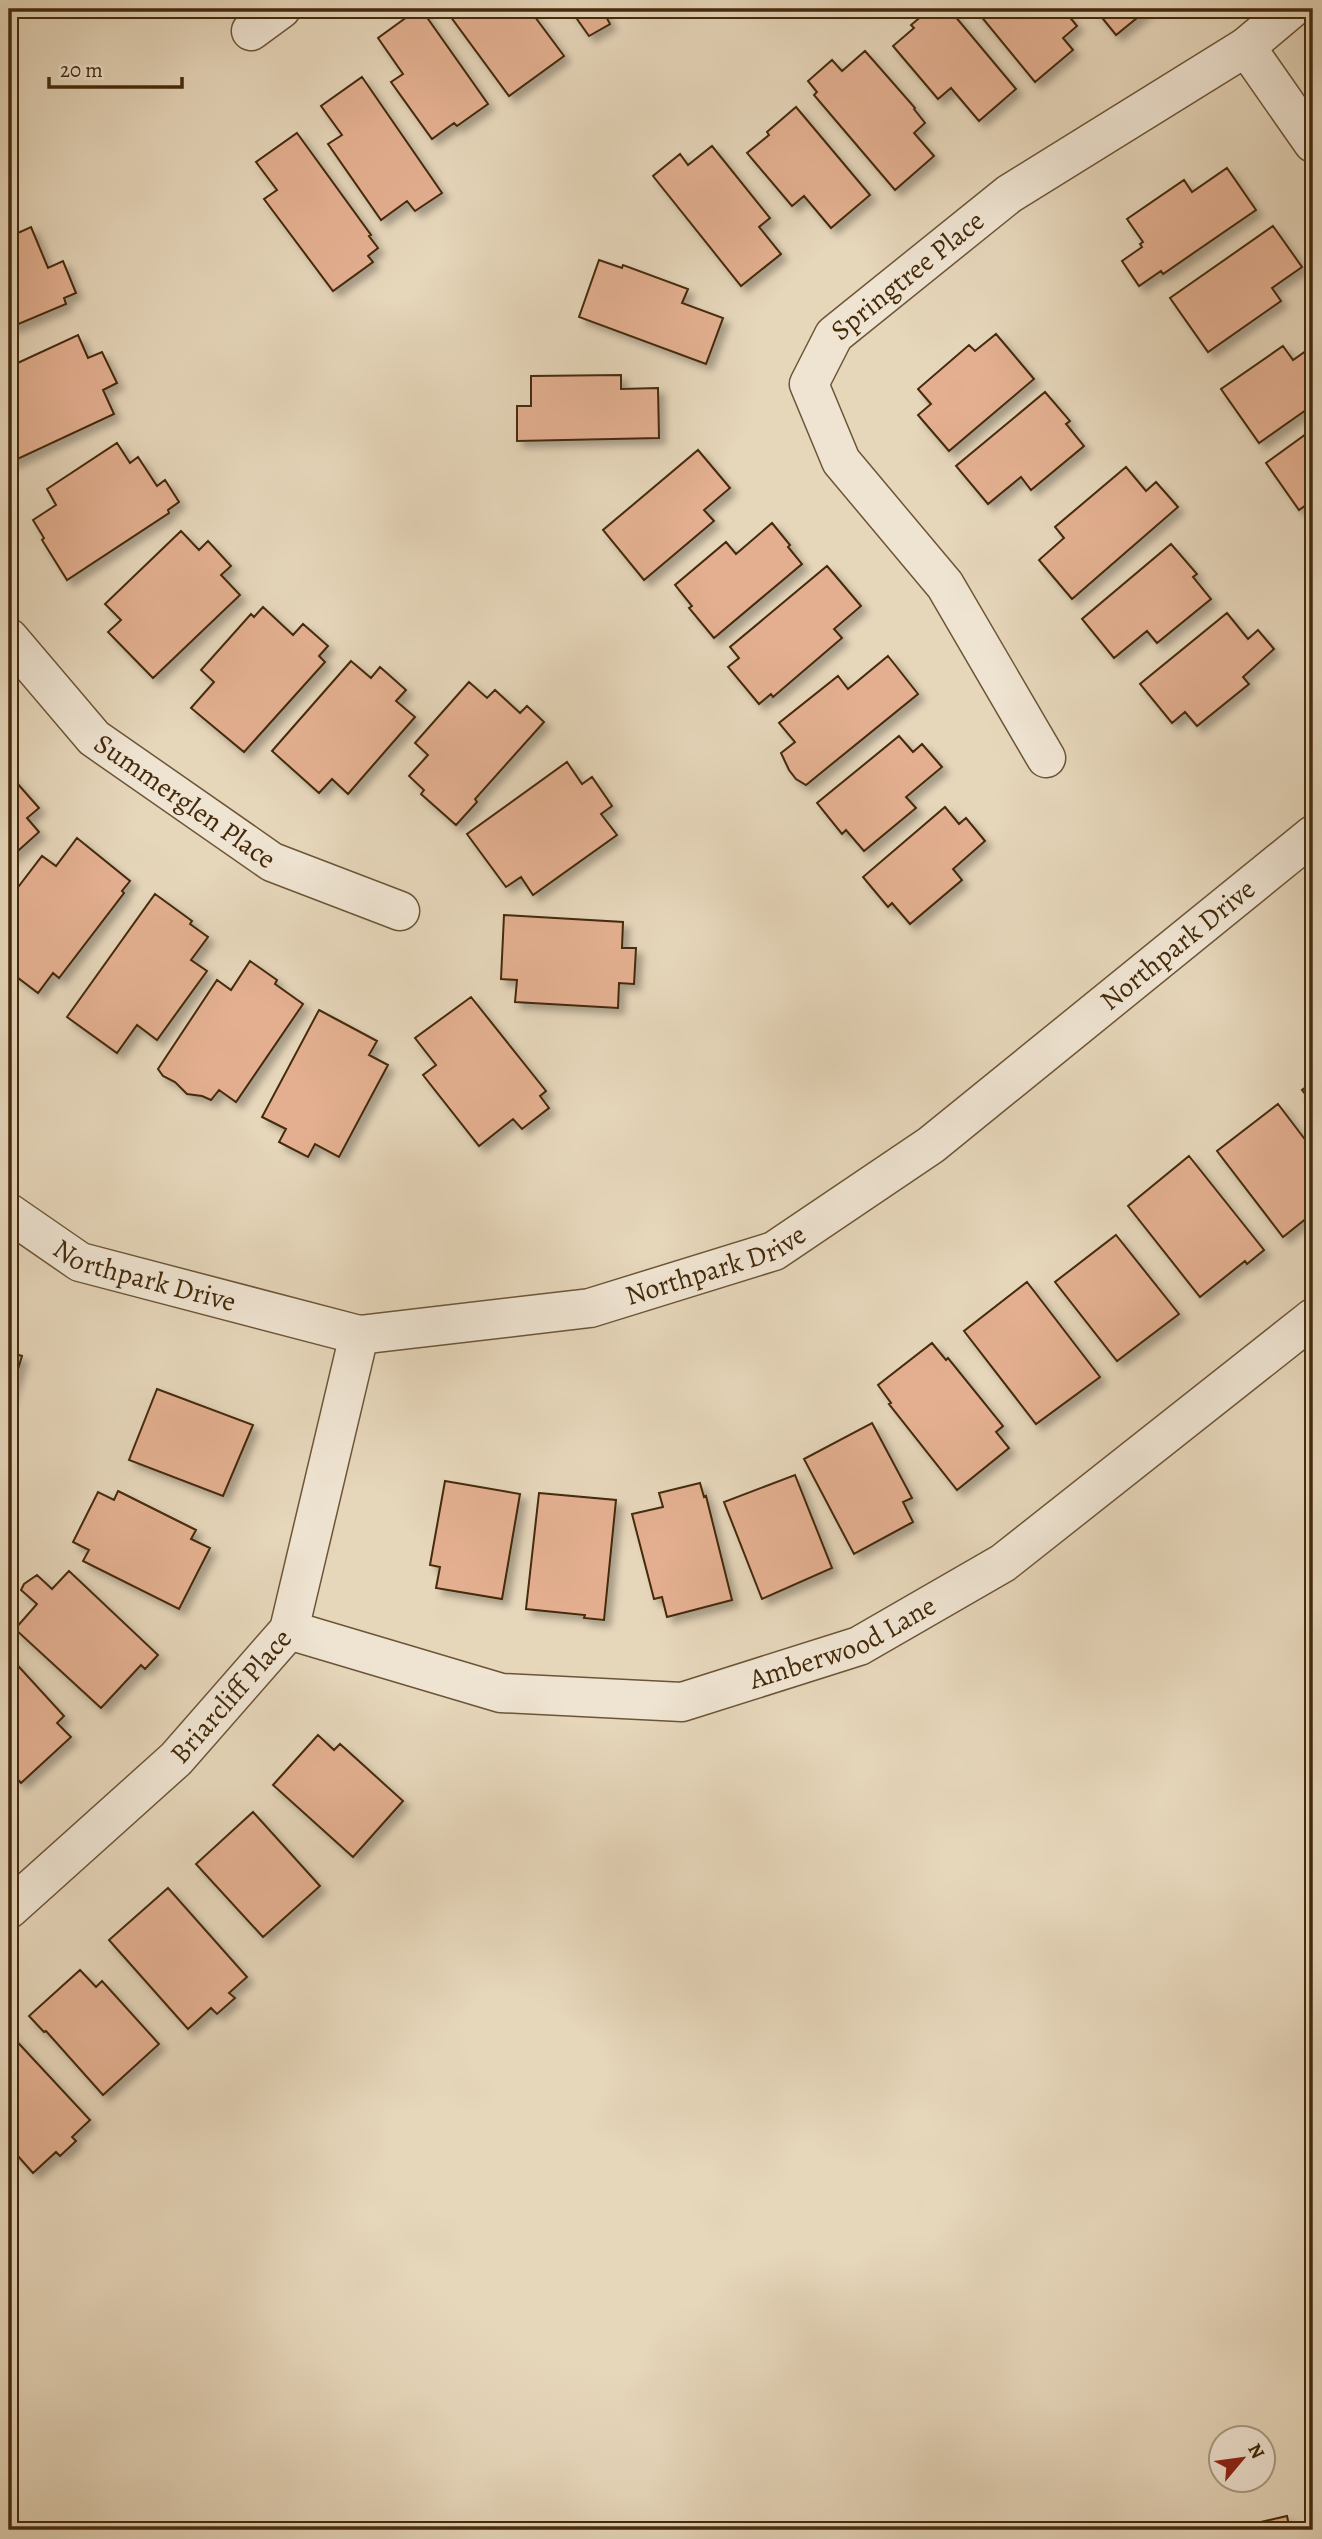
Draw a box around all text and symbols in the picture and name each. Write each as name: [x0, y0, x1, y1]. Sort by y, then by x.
scale bar: [49, 46, 182, 90]
text: 20 m: [60, 56, 103, 84]
street label: Springtree Place: [823, 202, 992, 349]
street label: Summerglen Place: [86, 725, 283, 878]
street label: Northpark Drive: [1092, 870, 1263, 1019]
street label: Northpark Drive: [621, 1216, 814, 1315]
street label: Northpark Drive: [45, 1230, 240, 1321]
street label: Amberwood Lane: [744, 1587, 943, 1699]
street label: Briarcliff Place: [161, 1621, 301, 1772]
north arrow: [1206, 2424, 1276, 2494]
text: N: [1241, 2439, 1271, 2464]

